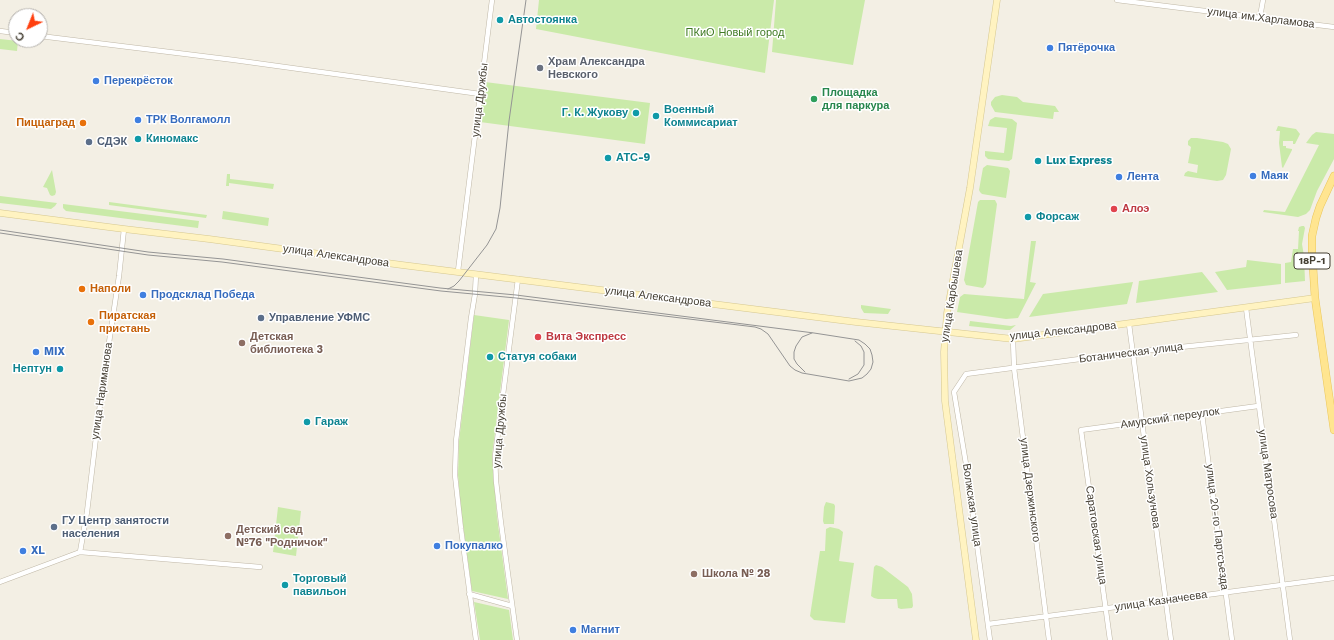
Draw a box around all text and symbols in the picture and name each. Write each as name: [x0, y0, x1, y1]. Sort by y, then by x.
street label: улица им.Харламова: [1207, 5, 1315, 31]
north arrow: [8, 8, 48, 48]
place label: Автостоянка: [508, 13, 577, 27]
marker: Автостоянка: [495, 15, 505, 25]
park label: ПКиО Новый город: [686, 26, 784, 40]
text: С: [13, 29, 28, 44]
place label: Пятёрочка: [1058, 41, 1115, 55]
marker: Пятёрочка: [1045, 43, 1055, 53]
place label: Храм Александра Невского: [548, 55, 645, 81]
street label: улица Дружбы: [469, 62, 491, 138]
marker: Храм Александра Невского: [535, 63, 545, 73]
place label: Перекрёсток: [104, 74, 173, 88]
marker: Перекрёсток: [91, 76, 101, 86]
place label: Площадка для паркура: [822, 86, 889, 112]
marker: Площадка для паркура: [809, 94, 819, 104]
place label: Военный Коммисариат: [664, 103, 738, 129]
place label: Г. К. Жукову: [562, 106, 628, 120]
marker: Г. К. Жукову: [631, 108, 641, 118]
marker: Военный Коммисариат: [651, 111, 661, 121]
place label: ТРК Волгамолл: [146, 113, 230, 127]
marker: ТРК Волгамолл: [133, 115, 143, 125]
place label: Пиццаград: [16, 116, 75, 130]
marker: Пиццаград: [78, 118, 88, 128]
place label: Киномакс: [146, 132, 198, 146]
marker: Киномакс: [133, 134, 143, 144]
place label: СДЭК: [97, 135, 127, 149]
marker: СДЭК: [84, 137, 94, 147]
place label: АТС-9: [616, 151, 650, 165]
marker: АТС-9: [603, 153, 613, 163]
place label: Lux Express: [1046, 154, 1112, 168]
marker: Lux Express: [1033, 156, 1043, 166]
place label: Маяк: [1261, 169, 1288, 183]
place label: Лента: [1127, 170, 1159, 184]
marker: Маяк: [1248, 171, 1258, 181]
marker: Лента: [1114, 172, 1124, 182]
place label: Алоэ: [1122, 202, 1149, 216]
marker: Алоэ: [1109, 204, 1119, 214]
place label: Форсаж: [1036, 210, 1079, 224]
marker: Форсаж: [1023, 212, 1033, 222]
street label: улица Александрова: [282, 242, 390, 270]
street label: улица Карбышева: [938, 249, 966, 343]
road number: 18Р-1: [1294, 253, 1330, 269]
place label: Наполи: [90, 282, 131, 296]
marker: Наполи: [77, 284, 87, 294]
street label: улица Александрова: [604, 284, 712, 310]
place label: Продсклад Победа: [151, 288, 255, 302]
marker: Продсклад Победа: [138, 290, 148, 300]
place label: Пиратская пристань: [99, 309, 156, 335]
place label: Управление УФМС: [269, 311, 370, 325]
marker: Управление УФМС: [256, 313, 266, 323]
marker: Пиратская пристань: [86, 317, 96, 327]
street label: улица Александрова: [1009, 319, 1117, 343]
place label: Детская библиотека 3: [250, 330, 323, 356]
place label: Вита Экспресс: [546, 330, 626, 344]
marker: Вита Экспресс: [533, 332, 543, 342]
marker: Детская библиотека 3: [237, 338, 247, 348]
street label: Ботаническая улица: [1078, 340, 1184, 366]
street label: улица Нариманова: [89, 342, 115, 440]
place label: MIX: [44, 345, 65, 359]
marker: MIX: [31, 347, 41, 357]
place label: Статуя собаки: [498, 350, 577, 364]
marker: Статуя собаки: [485, 352, 495, 362]
place label: Нептун: [13, 362, 52, 376]
marker: Нептун: [55, 364, 65, 374]
street label: улица Дружбы: [490, 393, 510, 469]
street label: Амурский переулок: [1120, 405, 1220, 431]
place label: Гараж: [315, 415, 348, 429]
marker: Гараж: [302, 417, 312, 427]
street label: улица Матросова: [1255, 429, 1281, 519]
street label: улица Хользунова: [1137, 435, 1163, 529]
street label: улица Дзержинского: [1017, 437, 1043, 543]
street label: Волжская улица: [960, 463, 984, 547]
street label: улица 20-го Партсъезда: [1203, 463, 1231, 591]
street label: Саратовская улица: [1083, 485, 1109, 585]
place label: ГУ Центр занятости населения: [62, 514, 169, 540]
marker: ГУ Центр занятости населения: [49, 522, 59, 532]
place label: Детский сад №76 "Родничок": [236, 523, 328, 549]
marker: Детский сад №76 "Родничок": [223, 531, 233, 541]
place label: Покупалко: [445, 539, 503, 553]
marker: Покупалко: [432, 541, 442, 551]
place label: XL: [31, 544, 45, 558]
marker: XL: [18, 546, 28, 556]
place label: Школа № 28: [702, 567, 771, 581]
marker: Школа № 28: [689, 569, 699, 579]
place label: Торговый павильон: [293, 572, 347, 598]
marker: Торговый павильон: [280, 580, 290, 590]
street label: улица Казначеева: [1114, 588, 1208, 614]
place label: Магнит: [581, 623, 620, 637]
marker: Магнит: [568, 625, 578, 635]

